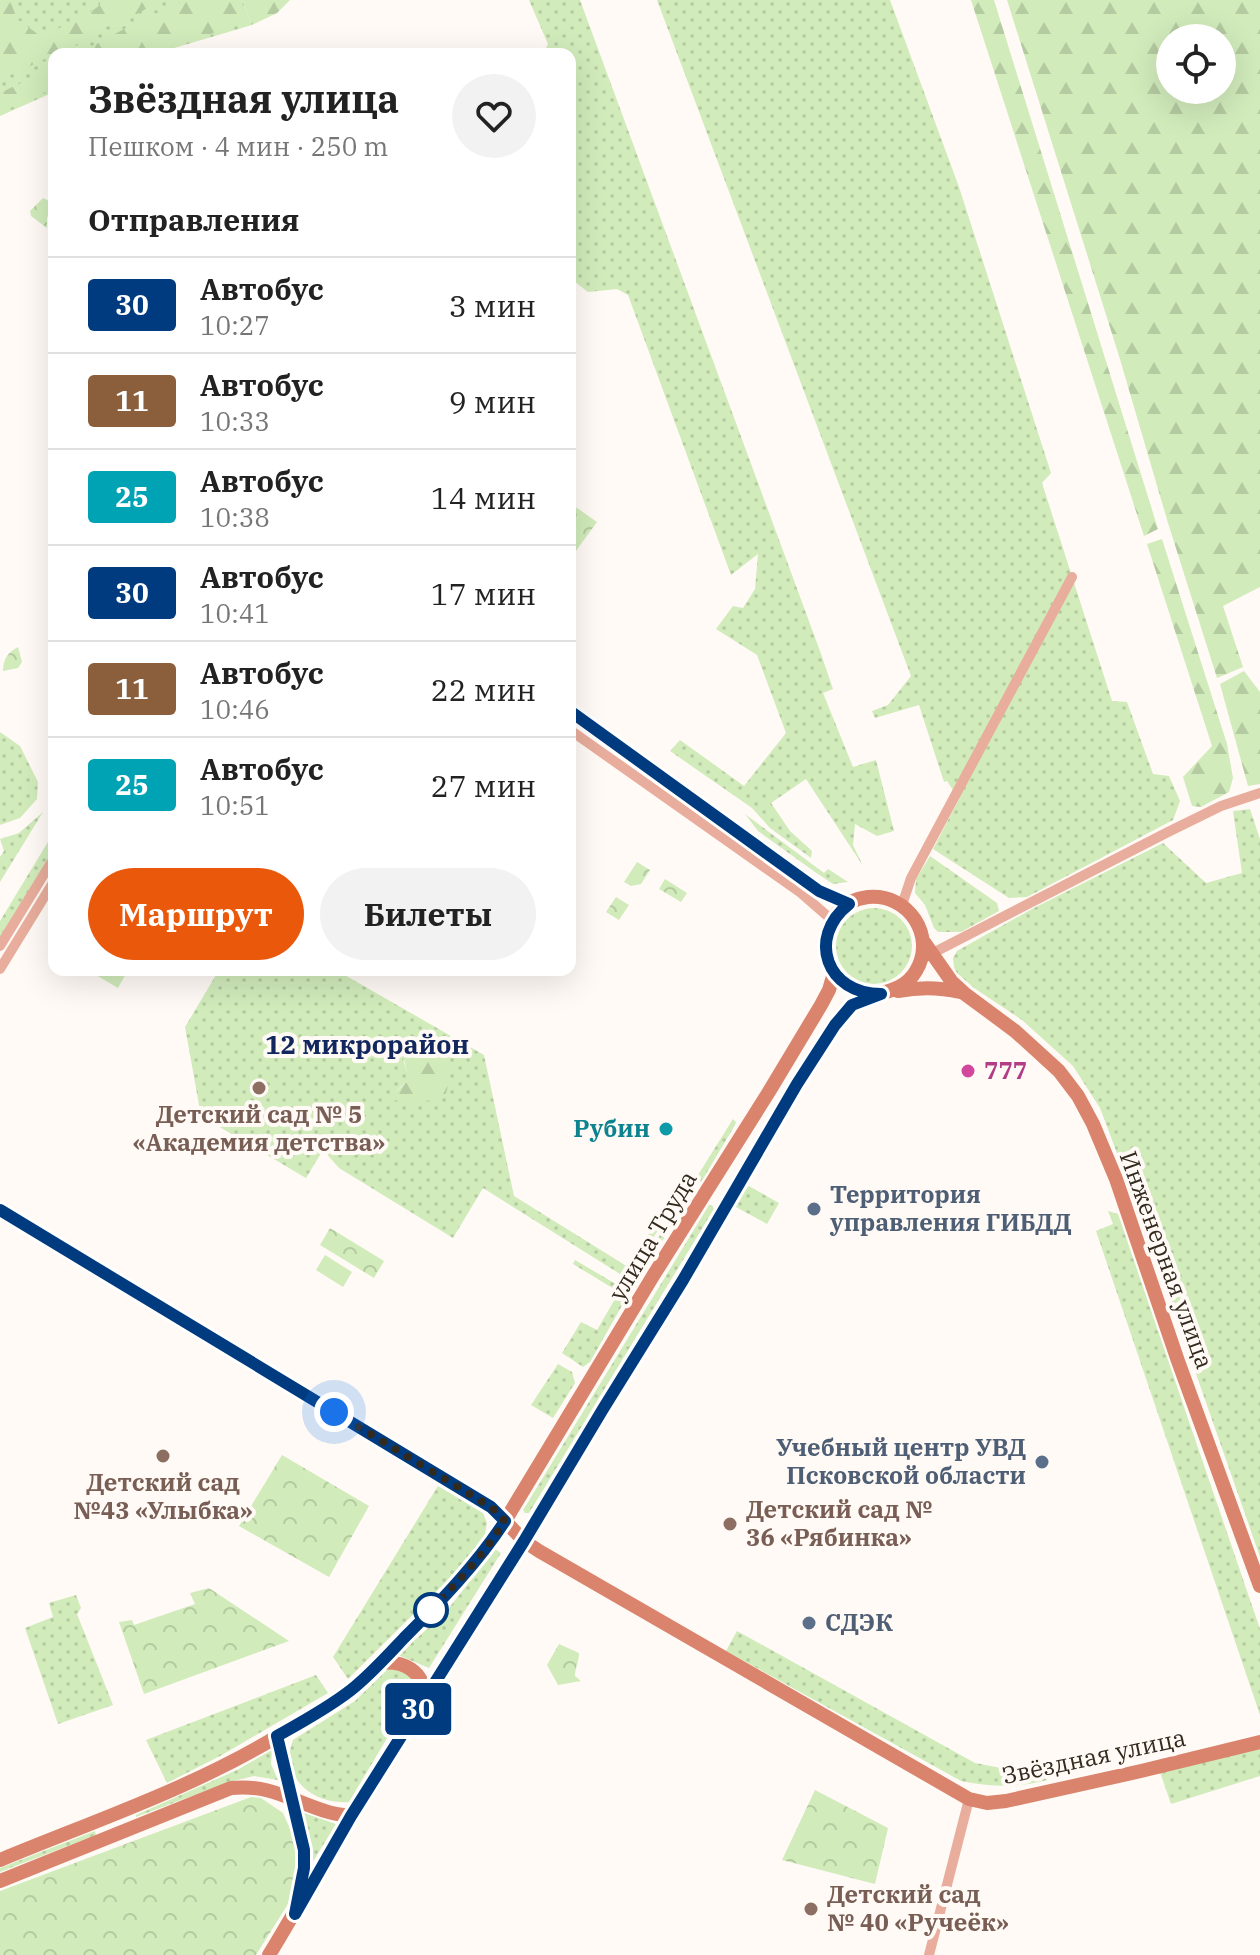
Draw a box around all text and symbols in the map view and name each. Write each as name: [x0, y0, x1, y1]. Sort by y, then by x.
map controls: [1156, 24, 1236, 104]
button: locate: [1156, 24, 1236, 104]
text: Звёздная улица: [88, 74, 399, 123]
button: heart: [452, 74, 536, 158]
text: Пешком · 4 мин · 250 m: [88, 129, 388, 163]
text: Отправления: [88, 200, 299, 239]
text: Автобус: [200, 269, 324, 308]
text: 30: [115, 286, 149, 323]
text: 3 мин: [449, 286, 536, 325]
text: 10:27: [200, 308, 270, 342]
text: Автобус: [200, 365, 324, 404]
text: 11: [115, 382, 149, 419]
text: 9 мин: [449, 382, 536, 421]
text: 10:33: [200, 404, 270, 438]
text: Автобус: [200, 461, 324, 500]
text: 25: [115, 478, 149, 515]
text: 14 мин: [431, 478, 536, 517]
text: 10:38: [200, 500, 270, 534]
text: Автобус: [200, 557, 324, 596]
text: 30: [115, 574, 149, 611]
text: 17 мин: [431, 574, 536, 613]
text: 10:41: [200, 596, 270, 630]
text: Автобус: [200, 653, 324, 692]
text: 11: [115, 670, 149, 707]
text: 22 мин: [431, 670, 536, 709]
text: 10:46: [200, 692, 270, 726]
text: Автобус: [200, 749, 324, 788]
text: 25: [115, 766, 149, 803]
text: 27 мин: [431, 766, 536, 805]
text: 10:51: [200, 788, 270, 822]
button: Маршрут: [88, 868, 304, 960]
button: Билеты: [320, 868, 536, 960]
district label: 12 микрорайон: [265, 1027, 469, 1061]
place label: 777: [984, 1054, 1027, 1086]
marker: 777: [959, 1062, 977, 1080]
marker: Детский сад № 5 «Академия детства»: [250, 1079, 268, 1097]
place label: Детский сад № 5 «Академия детства»: [133, 1098, 385, 1158]
place label: Рубин: [573, 1112, 650, 1144]
marker: Рубин: [657, 1120, 675, 1138]
street label: Инженерная улица: [1113, 1146, 1221, 1373]
street label: улица Труда: [601, 1165, 703, 1306]
place label: Территория управления ГИБДД: [829, 1178, 1072, 1238]
marker: Территория управления ГИБДД: [805, 1200, 823, 1218]
your location: [314, 1392, 354, 1432]
place label: Учебный центр УВД Псковской области: [776, 1431, 1026, 1491]
marker: Детский сад №43 «Улыбка»: [154, 1447, 172, 1465]
marker: Учебный центр УВД Псковской области: [1033, 1453, 1051, 1471]
place label: Детский сад №43 «Улыбка»: [73, 1466, 253, 1526]
place label: Детский сад № 36 «Рябинка»: [746, 1493, 933, 1553]
marker: Детский сад № 36 «Рябинка»: [721, 1515, 739, 1533]
unlabelled marker: [414, 1593, 448, 1627]
place label: СДЭК: [825, 1606, 893, 1638]
marker: СДЭК: [800, 1614, 818, 1632]
line badge: 30: [382, 1683, 454, 1735]
text: 30: [401, 1690, 435, 1727]
street label: Звёздная улица: [999, 1721, 1189, 1791]
place label: Детский сад № 40 «Ручеёк»: [827, 1878, 1009, 1938]
marker: Детский сад № 40 «Ручеёк»: [802, 1900, 820, 1918]

